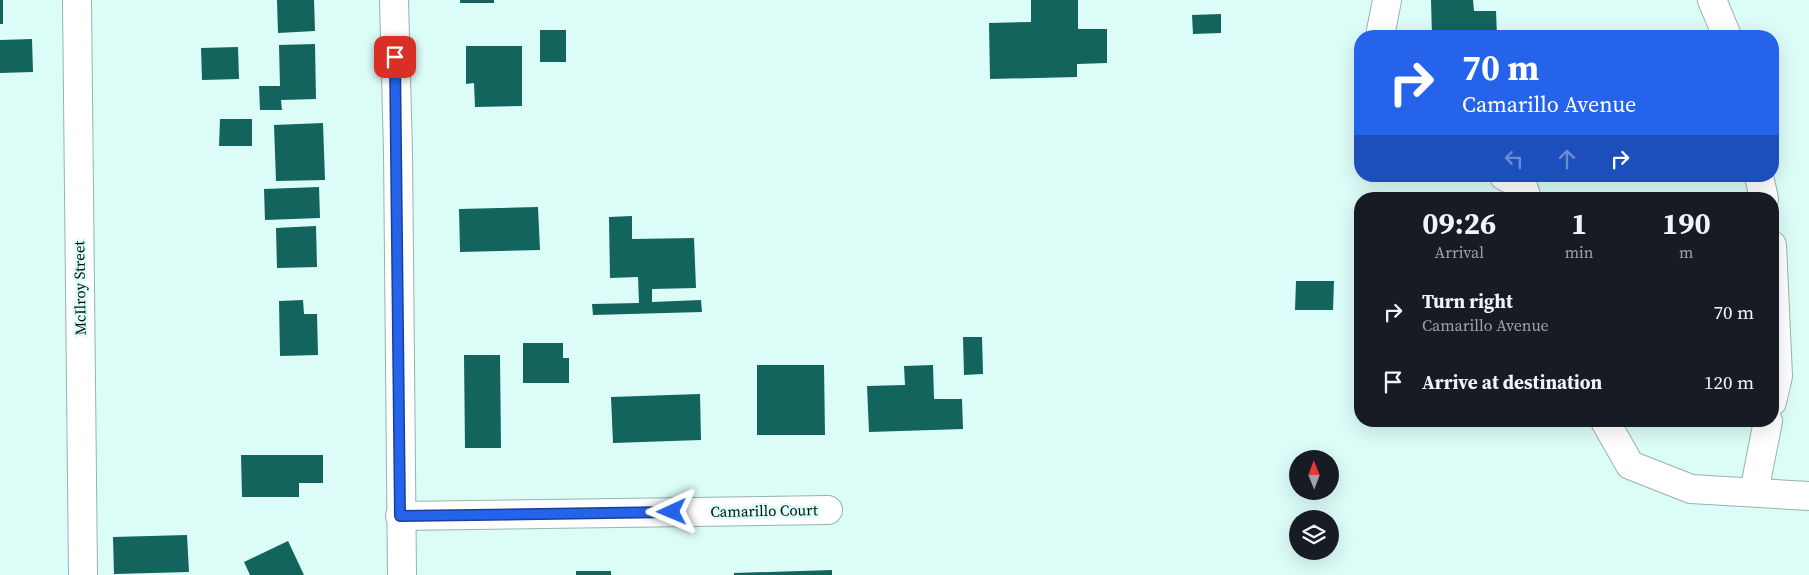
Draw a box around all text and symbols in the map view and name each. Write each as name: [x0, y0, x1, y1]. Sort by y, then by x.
pin: [374, 36, 416, 78]
icon: arrive: [381, 43, 409, 71]
text: 70 m: [1462, 44, 1539, 92]
icon: right: [1379, 50, 1444, 115]
text: Camarillo Avenue: [1462, 89, 1636, 119]
icon: left: [1500, 145, 1528, 173]
icon: ahead: [1553, 145, 1581, 173]
icon: right: [1606, 145, 1634, 173]
text: 09:26: [1422, 203, 1496, 244]
text: 1: [1571, 203, 1587, 244]
text: 190: [1662, 203, 1711, 244]
street label: McIlroy Street: [68, 240, 91, 336]
text: Arrival: [1435, 241, 1484, 263]
text: min: [1565, 241, 1594, 263]
text: m: [1679, 241, 1693, 263]
text: Turn right: [1422, 288, 1513, 314]
icon: right: [1379, 298, 1407, 326]
text: 70 m: [1713, 299, 1754, 325]
text: Camarillo Avenue: [1422, 314, 1549, 336]
icon: arrive: [1379, 368, 1407, 396]
text: Arrive at destination: [1422, 369, 1602, 395]
text: 120 m: [1704, 369, 1754, 395]
north arrow: [1289, 450, 1339, 500]
map controls: [1289, 450, 1339, 560]
position arrow: [645, 485, 697, 537]
street label: Camarillo Court: [710, 499, 818, 522]
button: layers: [1289, 510, 1339, 560]

